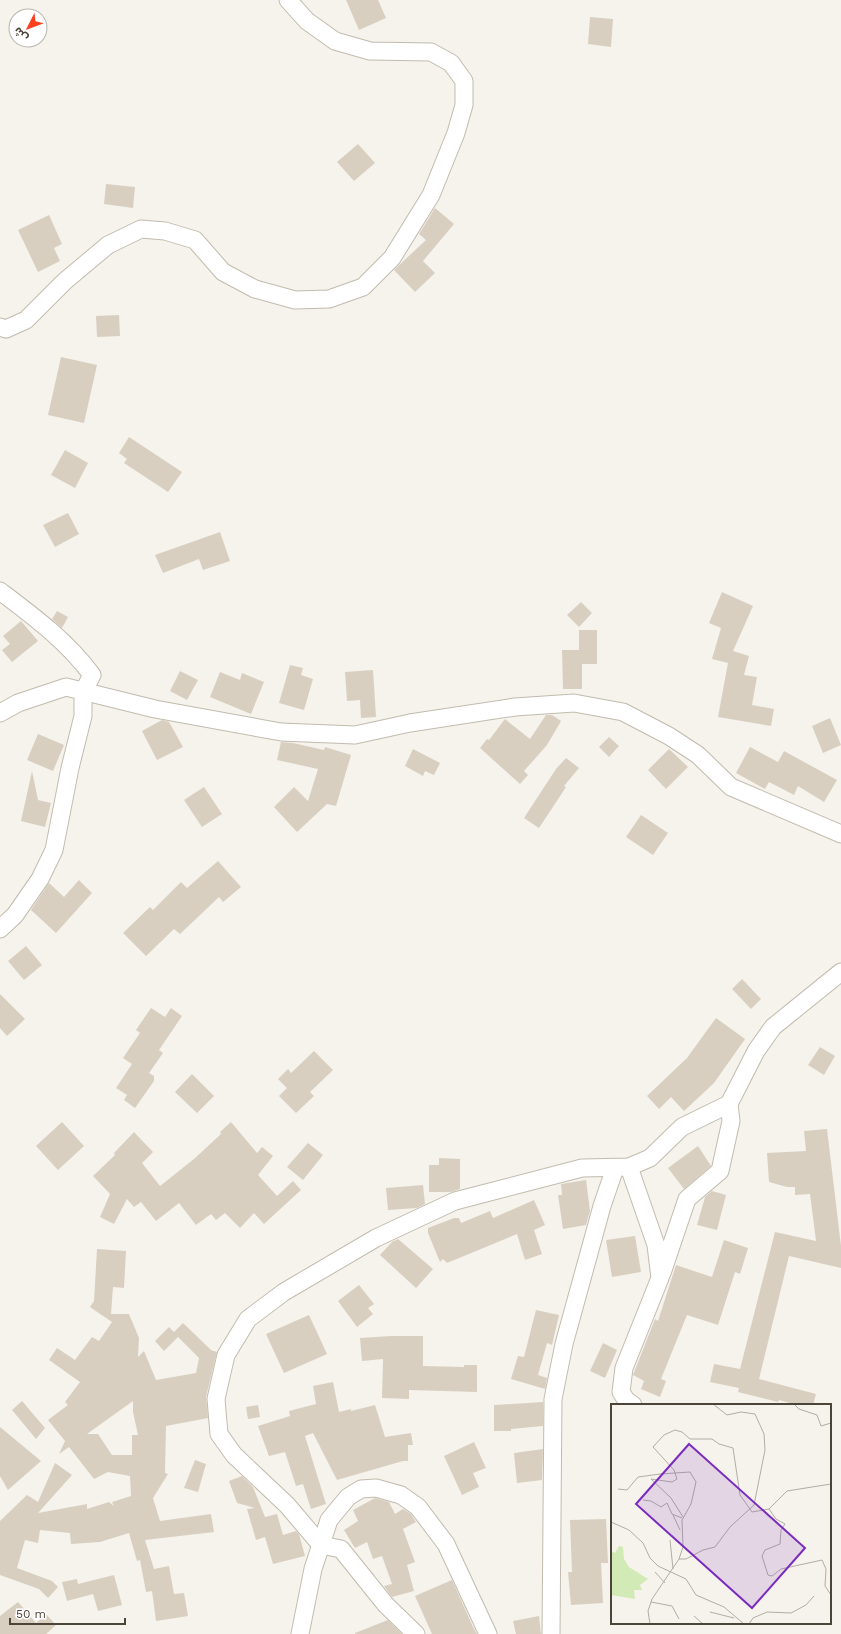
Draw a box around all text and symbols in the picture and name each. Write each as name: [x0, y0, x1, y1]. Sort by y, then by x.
north arrow: [8, 8, 48, 48]
text: ش: [11, 24, 31, 44]
inset map: [611, 1404, 831, 1624]
scale bar: [10, 1600, 125, 1626]
text: 50 m: [16, 1607, 46, 1621]

